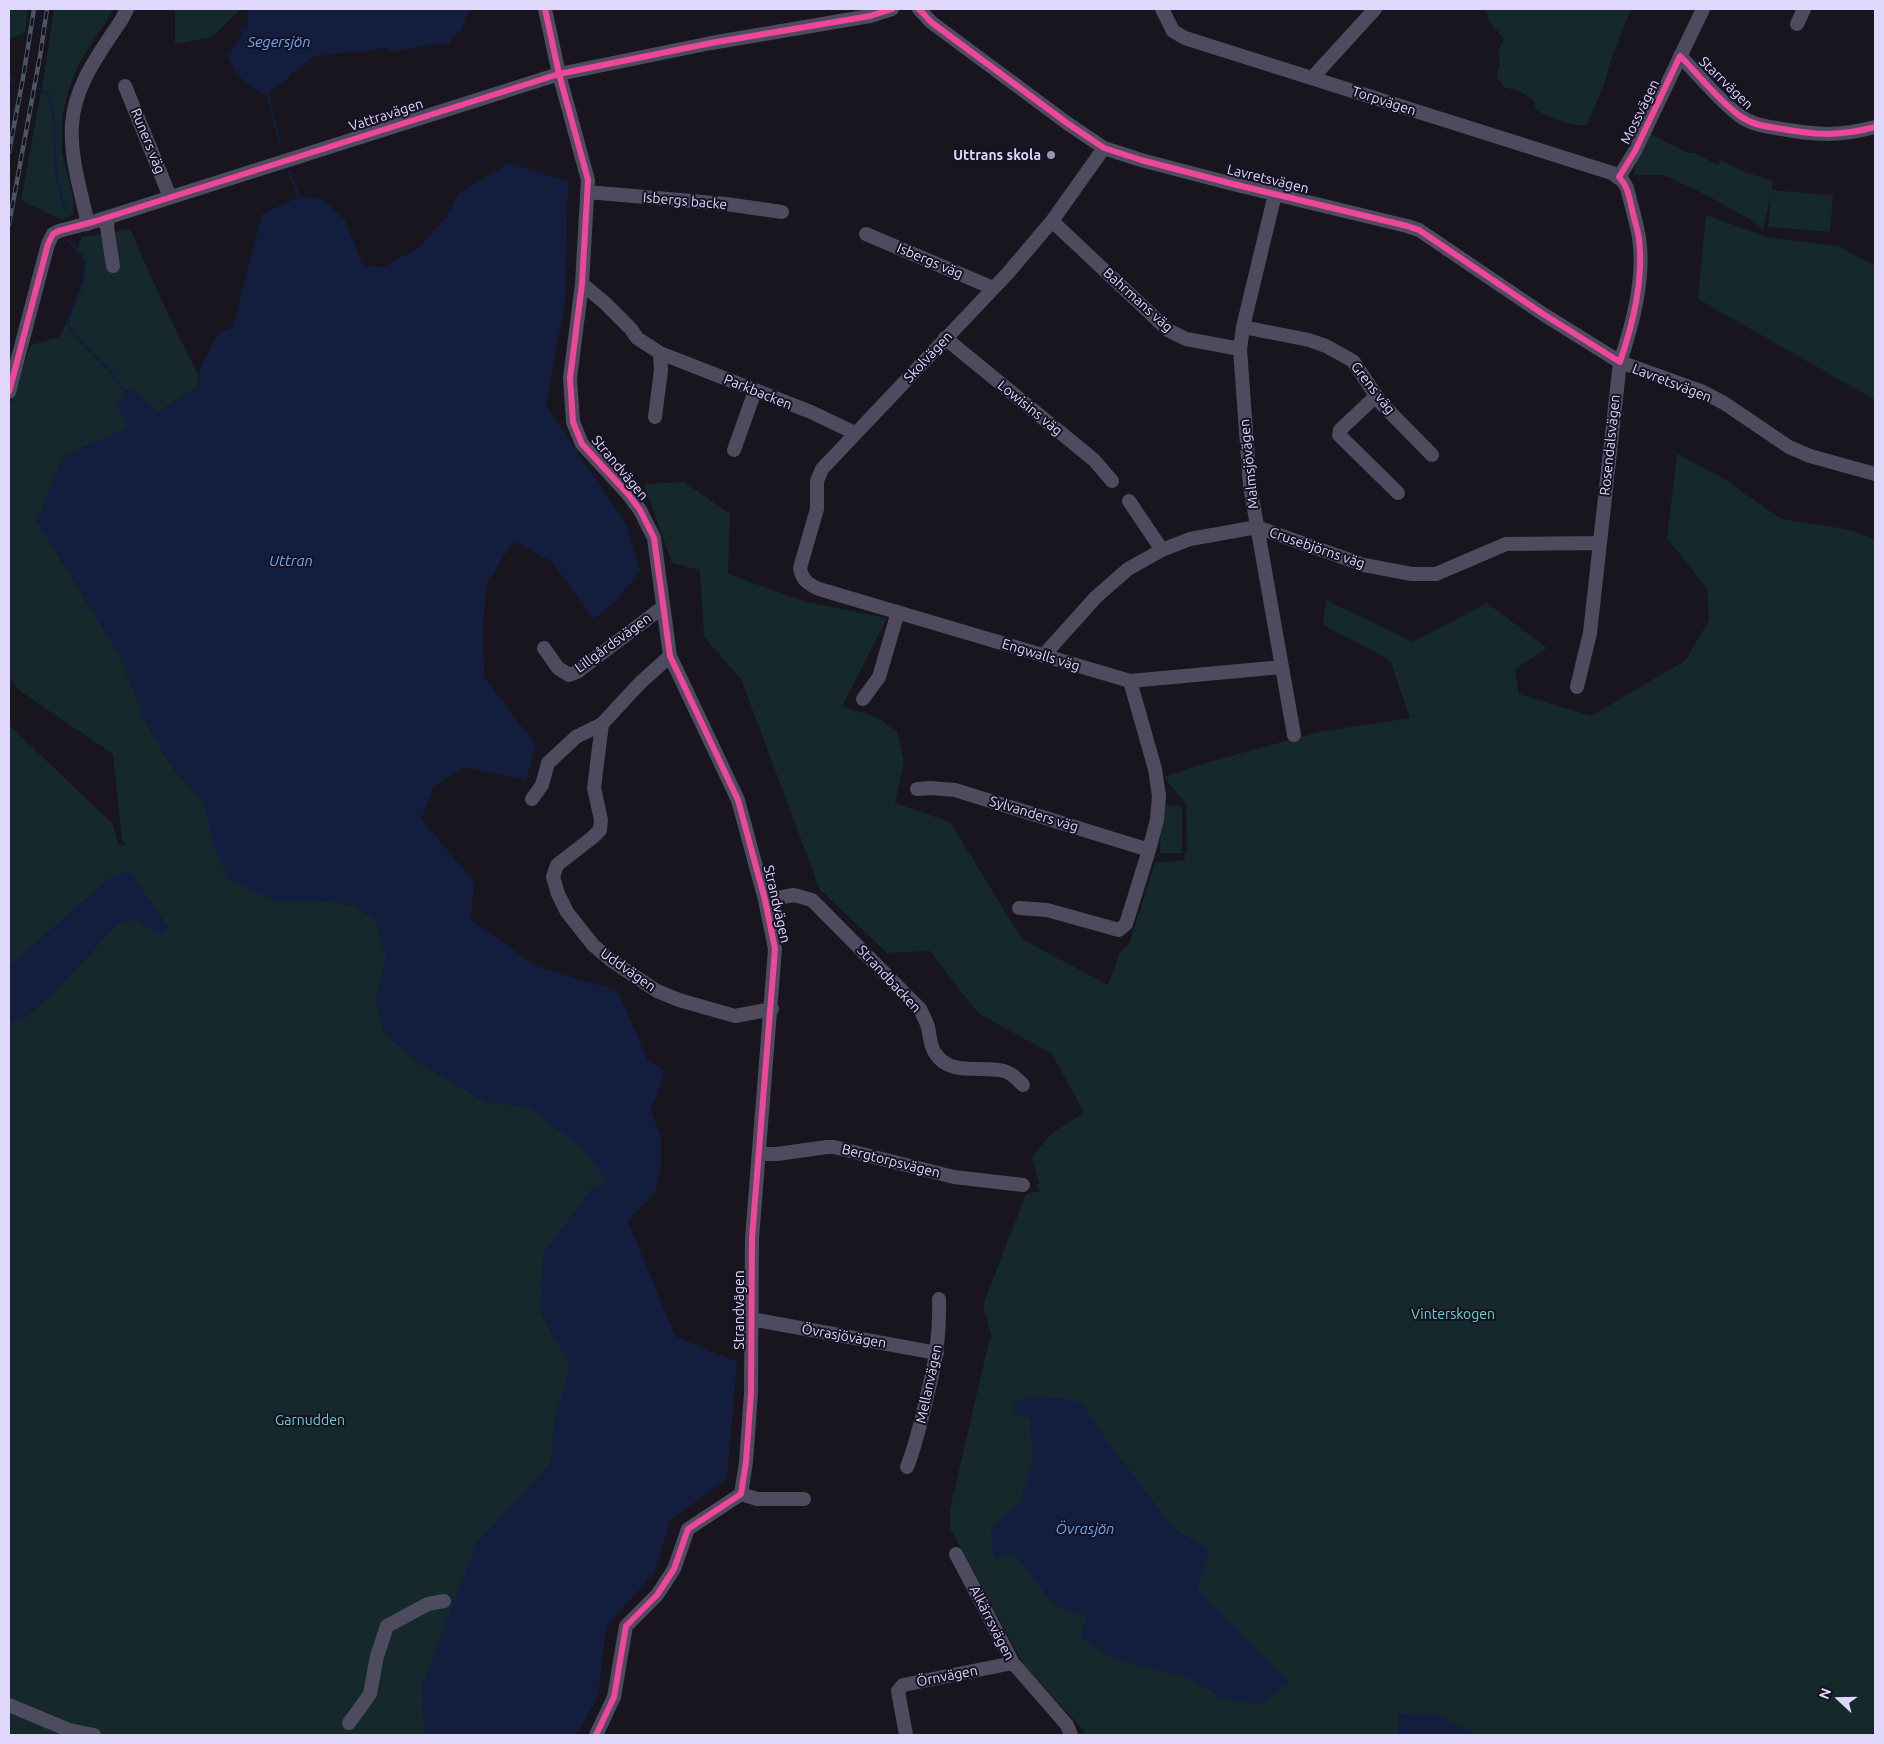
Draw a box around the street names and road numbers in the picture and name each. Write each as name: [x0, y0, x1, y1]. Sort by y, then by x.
street label: Starrvägen: [1695, 53, 1757, 113]
street label: Mossvägen: [1617, 77, 1663, 147]
street label: Torpvägen: [1350, 83, 1418, 119]
street label: Vattravägen: [347, 95, 425, 135]
street label: Runers väg: [127, 106, 169, 176]
street label: Lavretsvägen: [1225, 161, 1311, 197]
street label: Isbergs backe: [642, 189, 728, 213]
street label: Isbergs väg: [894, 240, 966, 282]
street label: Bahrmans väg: [1100, 264, 1176, 336]
street label: Skolvägen: [900, 328, 956, 386]
street label: Grens väg: [1347, 359, 1399, 417]
street label: Lavretsvägen: [1630, 360, 1714, 406]
street label: Parkbacken: [721, 371, 795, 413]
street label: Lowisins väg: [994, 377, 1066, 439]
street label: Rosendalsvägen: [1596, 394, 1624, 496]
street label: Malmsjövägen: [1236, 418, 1262, 510]
street label: Strandvägen: [588, 432, 652, 504]
street label: Crusebjörns väg: [1267, 524, 1367, 572]
street label: Lillgårdsvägen: [571, 610, 655, 676]
street label: Engwalls väg: [1000, 635, 1082, 675]
street label: Sylvanders väg: [987, 792, 1081, 836]
street label: Strandvägen: [760, 863, 794, 945]
street label: Strandbacken: [854, 942, 924, 1016]
street label: Uddvägen: [597, 945, 659, 995]
street label: Bergtorpsvägen: [840, 1141, 942, 1181]
street label: Strandvägen: [731, 1270, 747, 1350]
street label: Övrasjövägen: [800, 1320, 888, 1352]
street label: Mellanvägen: [912, 1343, 946, 1425]
street label: Alkärrsvägen: [966, 1583, 1018, 1663]
street label: Örnvägen: [915, 1662, 979, 1690]

